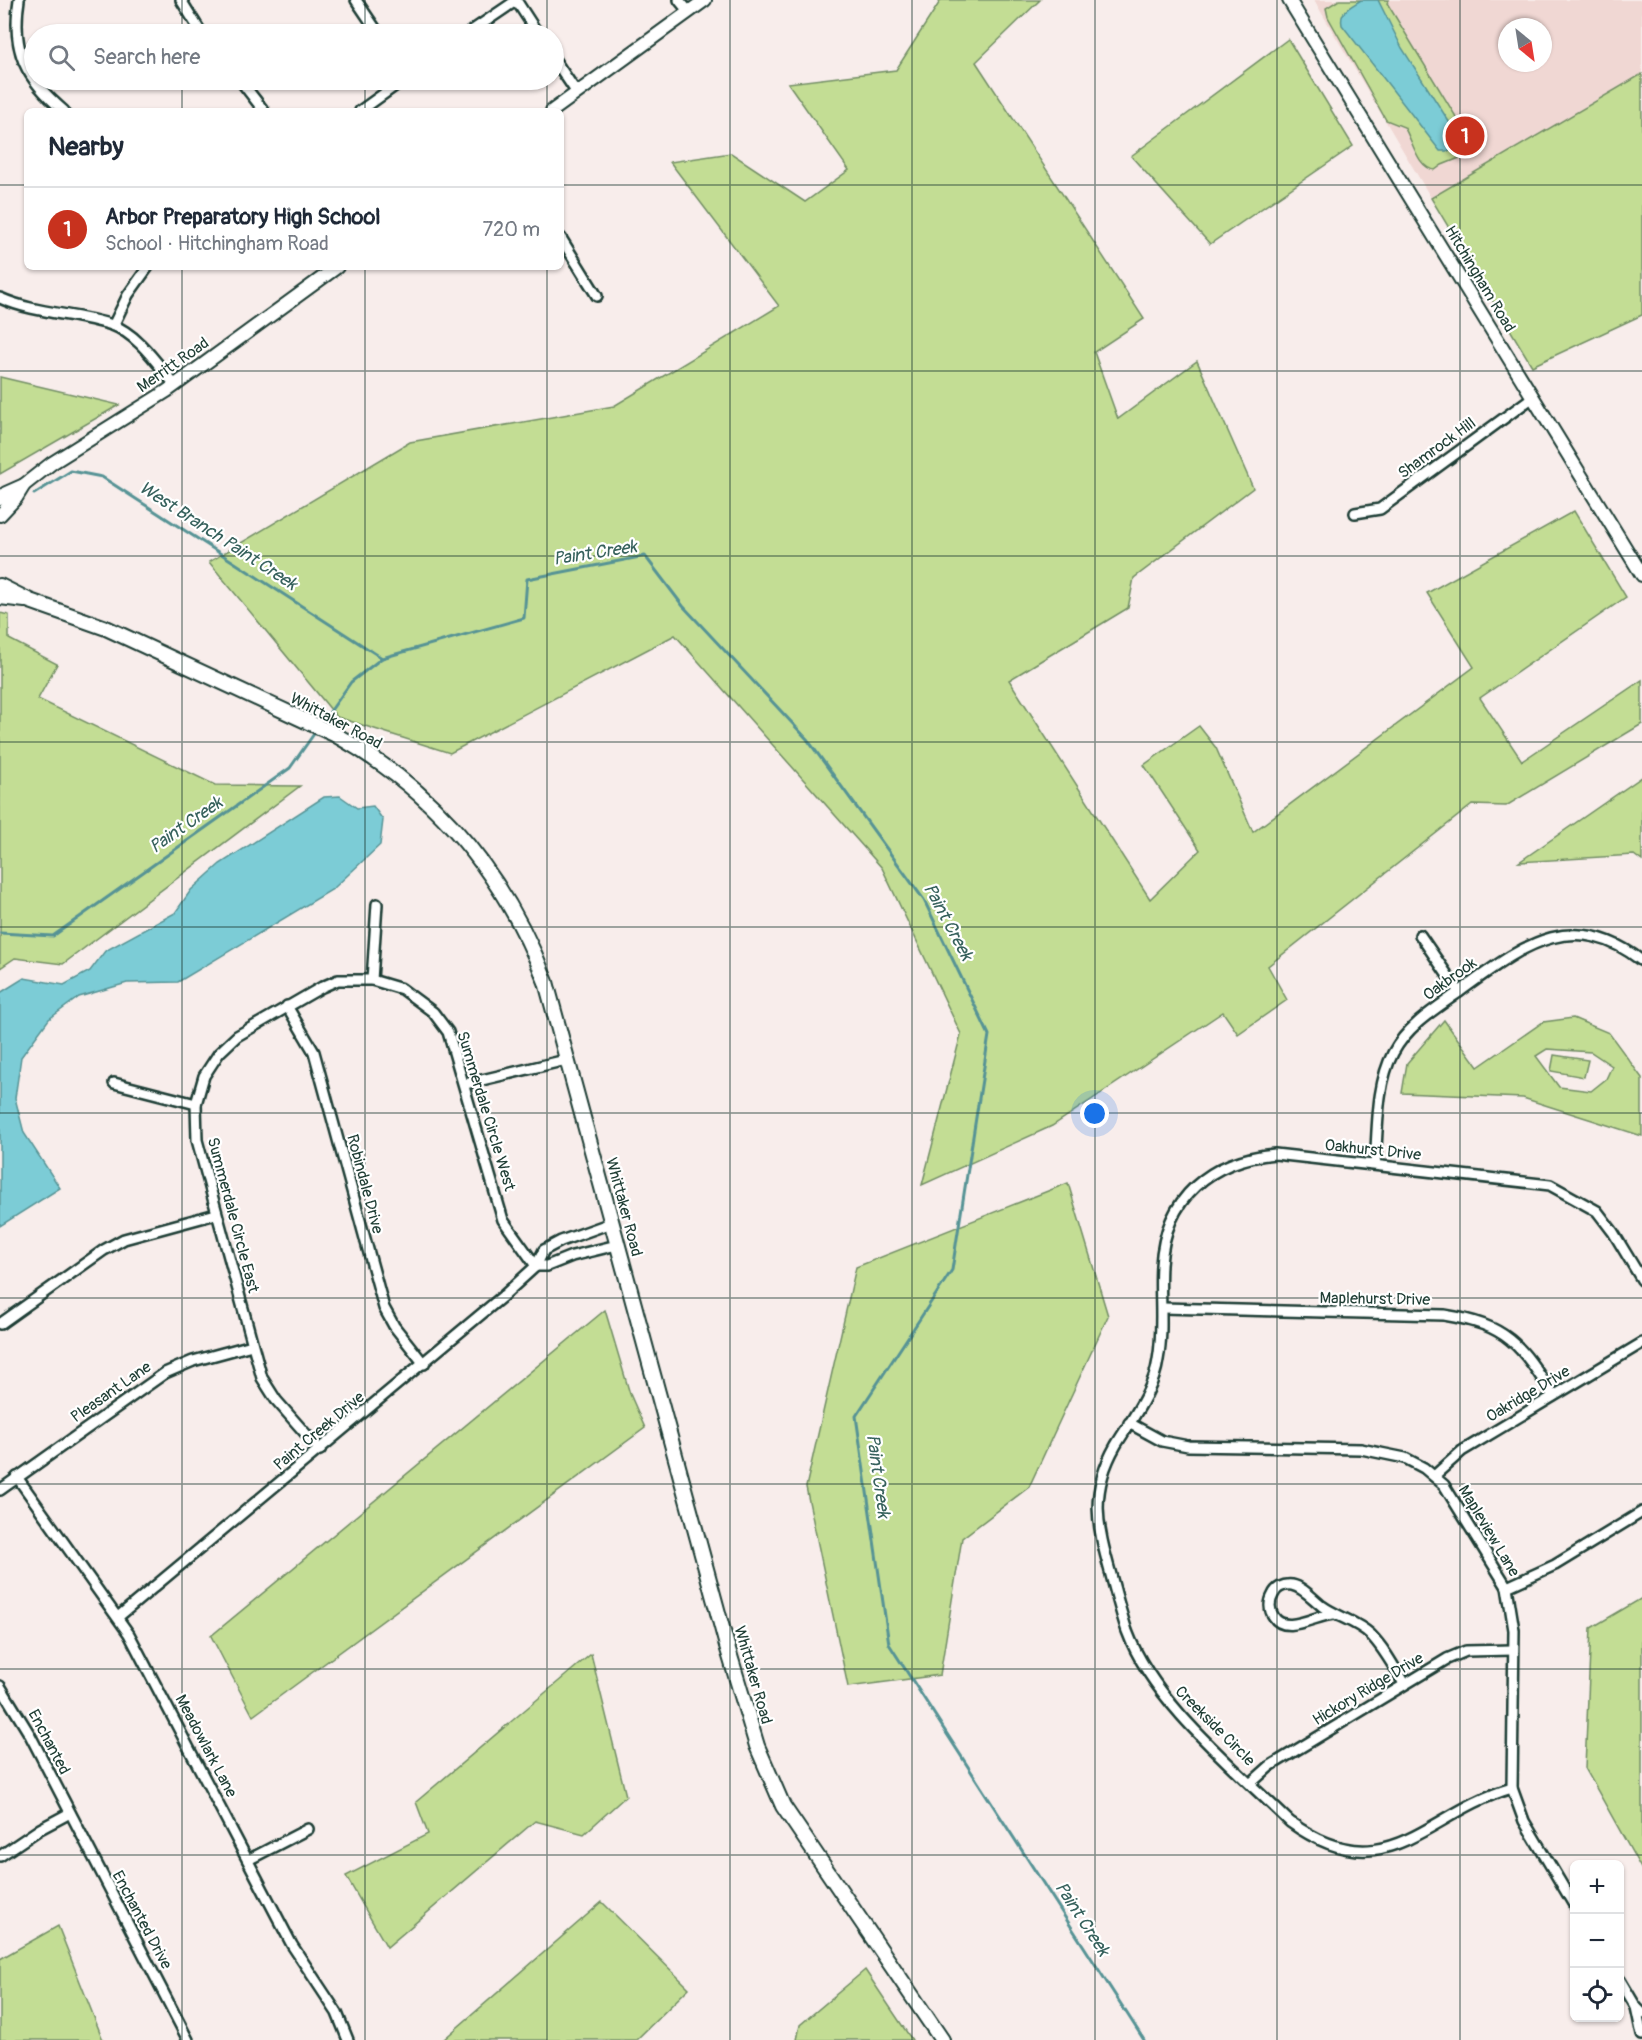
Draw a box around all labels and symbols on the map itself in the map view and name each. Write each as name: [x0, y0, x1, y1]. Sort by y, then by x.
north arrow: [1498, 18, 1552, 72]
pin: 1: [1446, 114, 1484, 158]
street label: Hitchingham Road: [1440, 222, 1520, 336]
street label: Merritt Road: [133, 333, 213, 397]
street label: Shamrock Hill: [1394, 413, 1480, 483]
water label: West Branch Paint Creek: [135, 476, 303, 597]
water label: Paint Creek: [552, 535, 640, 571]
street label: Whittaker Road: [287, 688, 385, 754]
water label: Paint Creek: [145, 791, 228, 859]
water label: Paint Creek: [918, 879, 979, 966]
street label: Oakbrook: [1419, 953, 1481, 1005]
street label: Summerdale Circle West: [452, 1029, 520, 1194]
your location: [1080, 1099, 1109, 1128]
street label: Robindale Drive: [342, 1132, 388, 1236]
street label: Summerdale Circle East: [203, 1135, 264, 1295]
street label: Oakhurst Drive: [1324, 1135, 1422, 1165]
street label: Whittaker Road: [601, 1155, 647, 1259]
street label: Maplehurst Drive: [1319, 1288, 1431, 1310]
street label: Pleasant Lane: [67, 1357, 155, 1427]
street label: Oakridge Drive: [1483, 1361, 1574, 1427]
street label: Paint Creek Drive: [269, 1387, 369, 1475]
water label: Paint Creek: [861, 1433, 895, 1521]
street label: Mapleview Lane: [1454, 1482, 1524, 1581]
street label: Whittaker Road: [729, 1624, 777, 1726]
street label: Hickory Ridge Drive: [1309, 1648, 1427, 1730]
street label: Creekside Circle: [1171, 1682, 1259, 1770]
street label: Meadowlark Lane: [170, 1691, 242, 1801]
street label: Enchanted: [23, 1706, 75, 1778]
street label: Enchanted Drive: [108, 1867, 176, 1973]
water label: Paint Creek: [1049, 1877, 1115, 1962]

